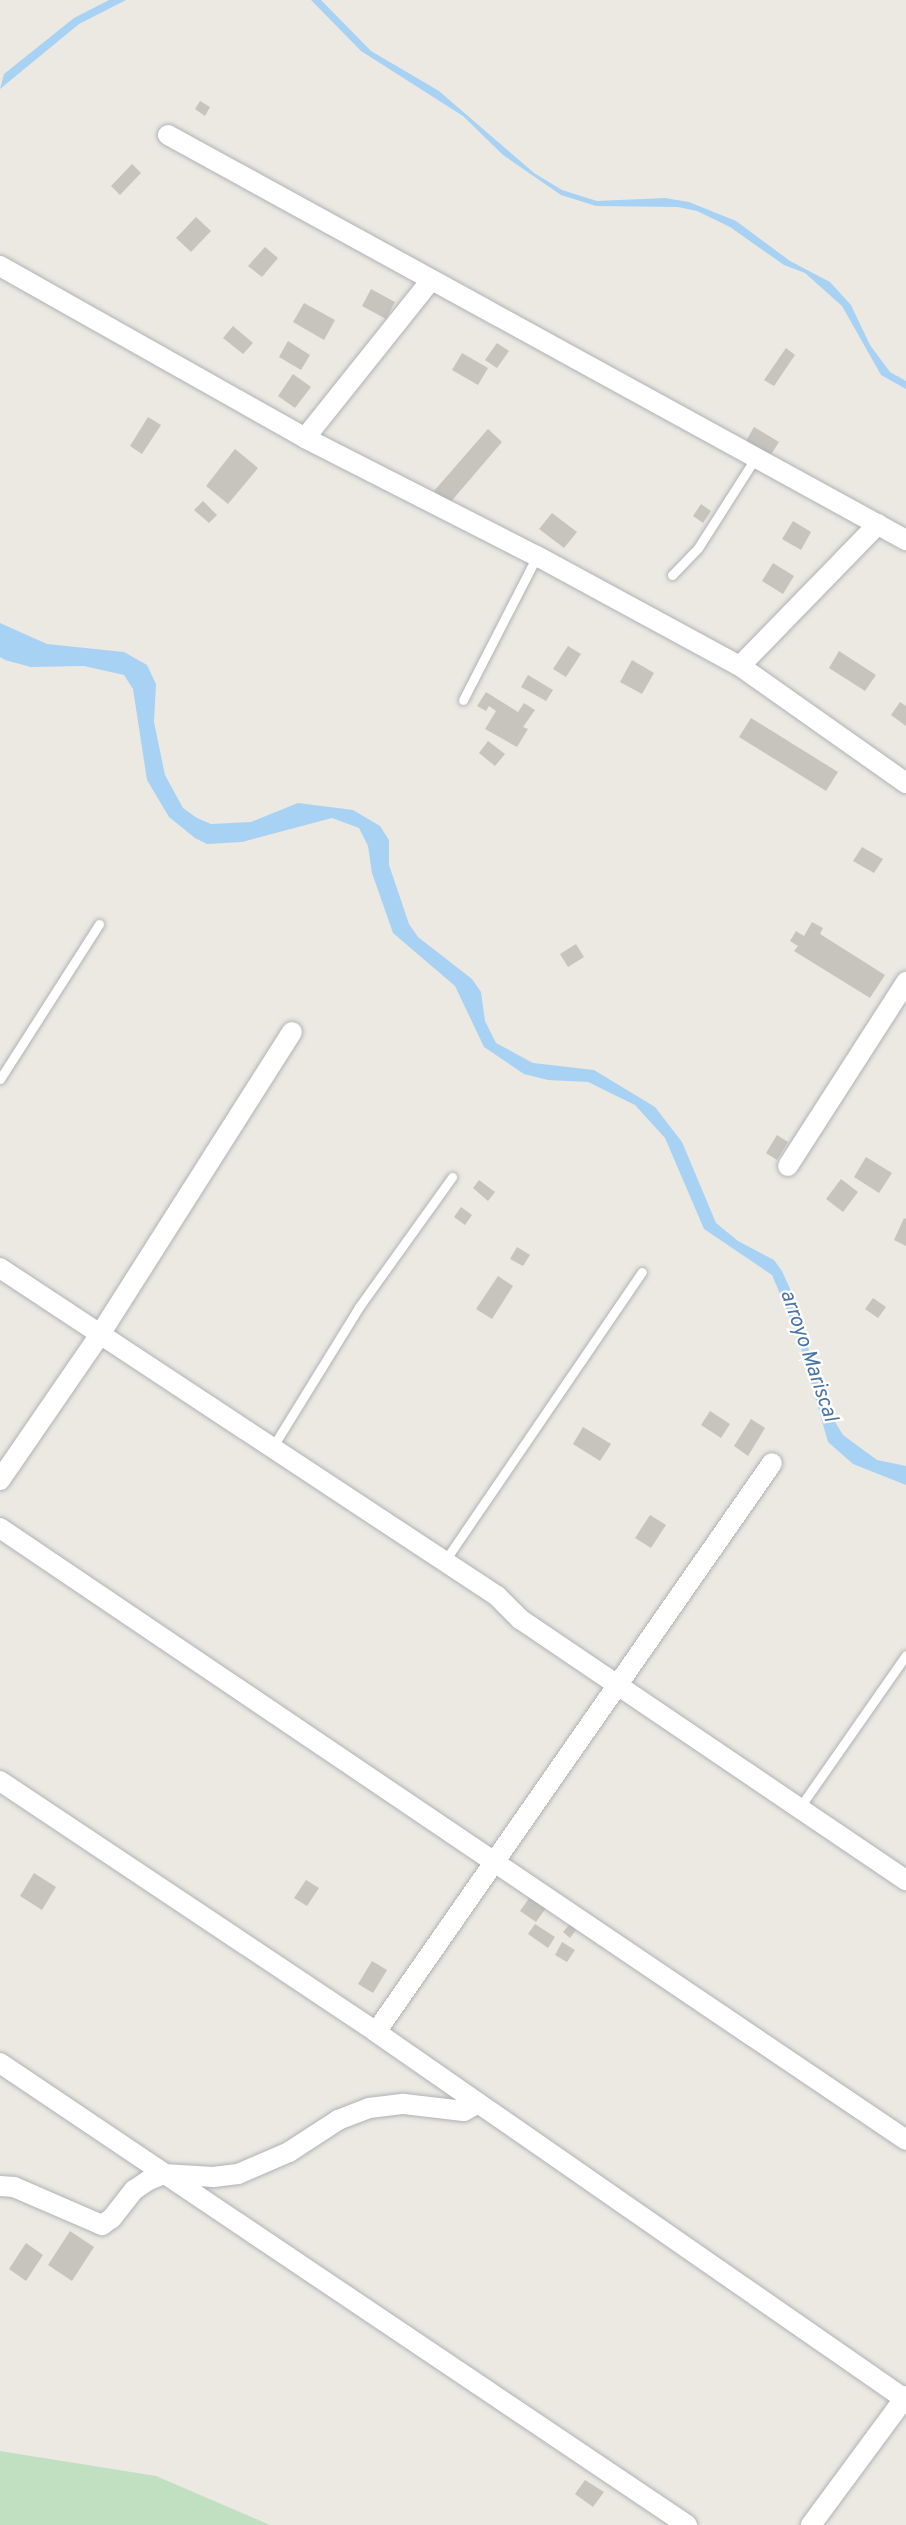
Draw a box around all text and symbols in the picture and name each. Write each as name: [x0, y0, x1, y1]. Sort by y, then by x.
water label: arroyo Mariscal: [774, 1287, 842, 1425]

